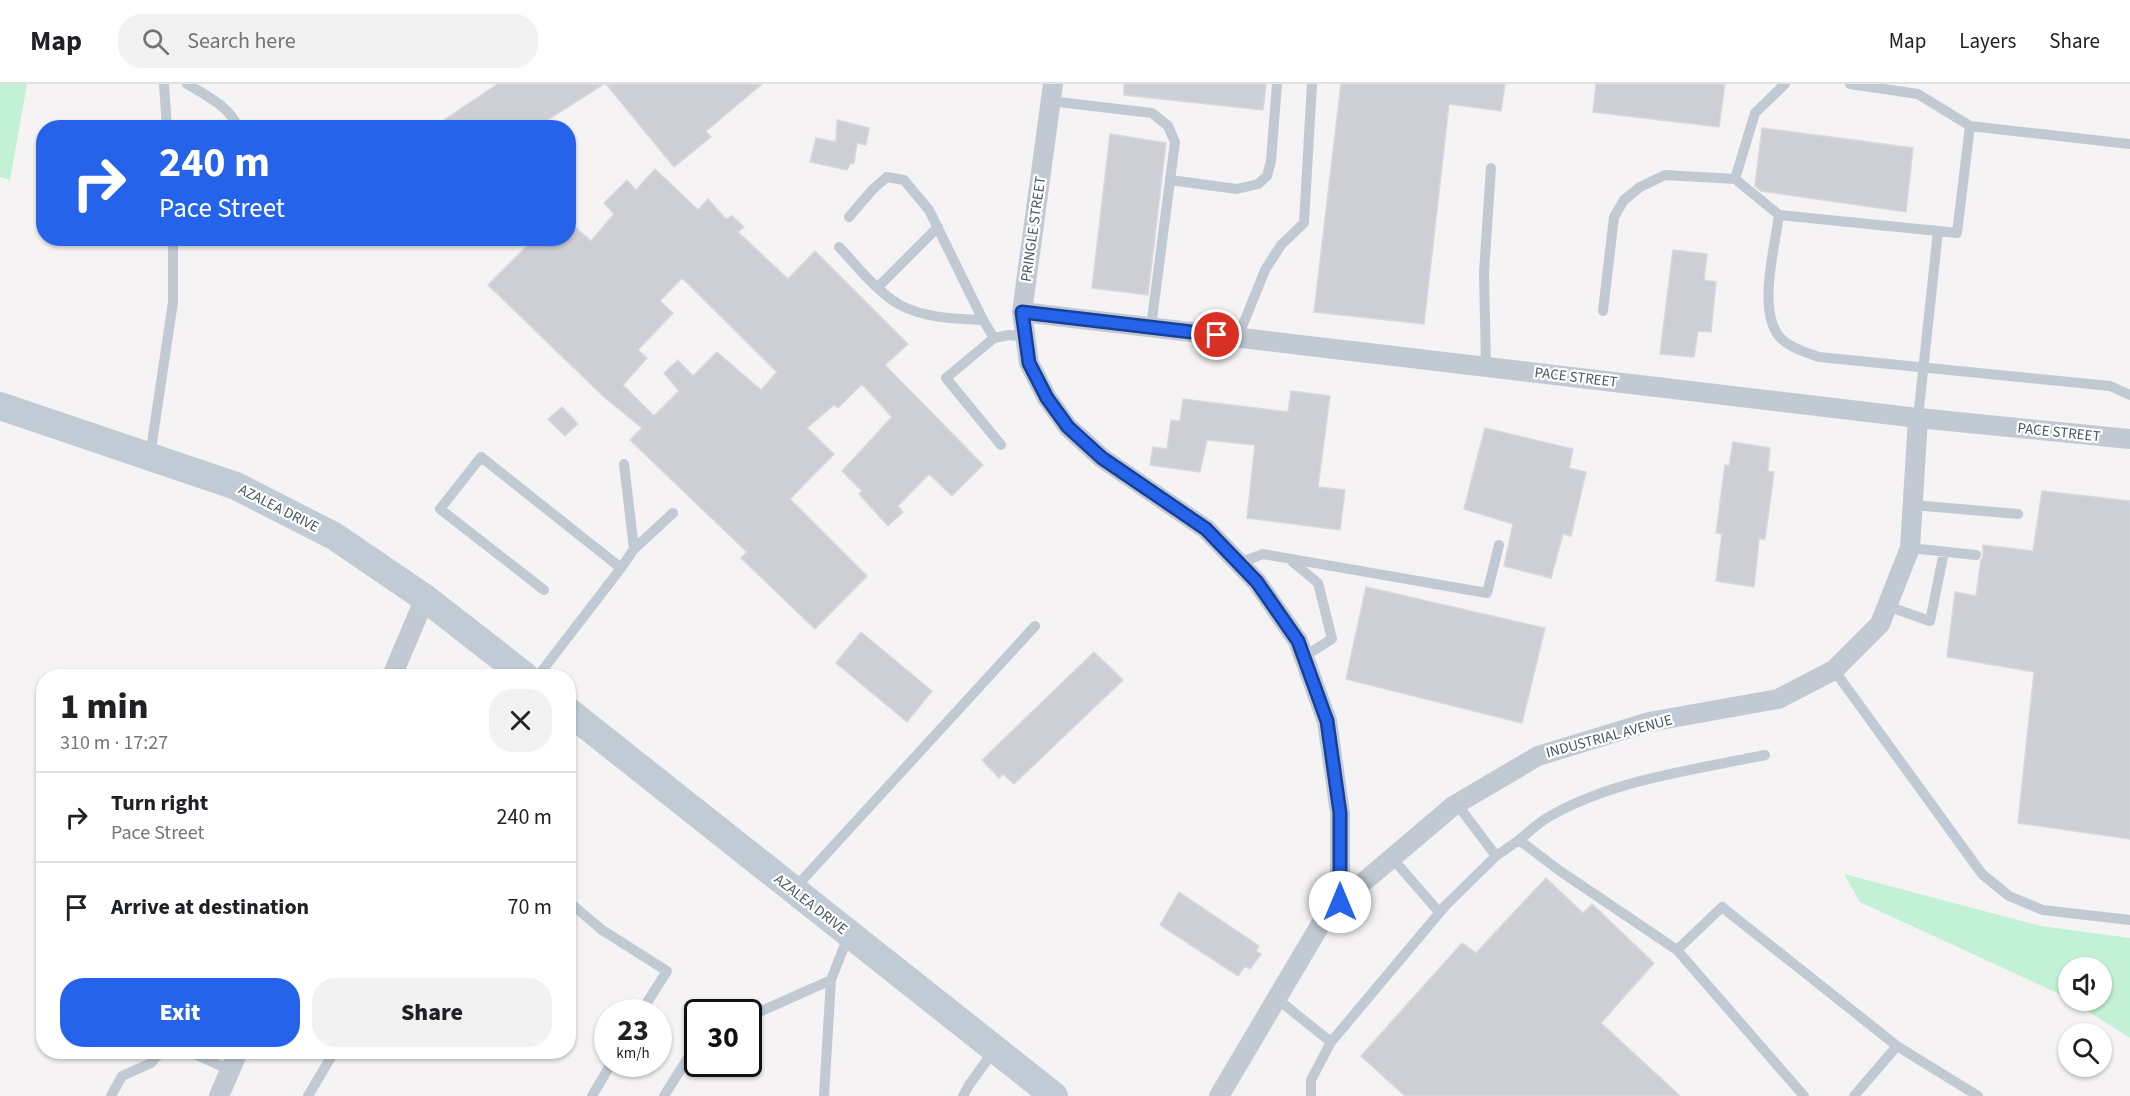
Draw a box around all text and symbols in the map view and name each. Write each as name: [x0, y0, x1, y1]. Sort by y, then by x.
search box: [118, 14, 538, 68]
text: Map: [30, 21, 82, 61]
icon: search: [139, 25, 172, 58]
text: Search here: [187, 25, 296, 57]
text: Map: [1889, 26, 1926, 56]
text: Layers: [1959, 26, 2016, 56]
text: Share: [2049, 26, 2100, 56]
text: 240 m: [159, 133, 270, 193]
icon: right: [60, 144, 138, 222]
street label: PRINGLE STREET: [1016, 175, 1051, 283]
text: Pace Street: [159, 189, 285, 228]
pin: [1191, 309, 1242, 360]
icon: arrive: [1200, 318, 1233, 351]
street label: PACE STREET: [1533, 362, 1619, 393]
street label: PACE STREET: [2016, 418, 2102, 447]
street label: AZALEA DRIVE: [235, 479, 323, 538]
text: 1 min: [60, 681, 148, 732]
button: close: [489, 689, 552, 752]
street label: INDUSTRIAL AVENUE: [1544, 710, 1675, 763]
text: 310 m · 17:27: [60, 729, 168, 757]
text: Turn right: [111, 787, 208, 819]
icon: right: [60, 801, 93, 834]
text: 240 m: [497, 801, 552, 833]
text: Pace Street: [111, 819, 204, 847]
street label: AZALEA DRIVE: [770, 869, 852, 940]
position arrow: [1308, 870, 1372, 934]
icon: arrive: [60, 891, 93, 924]
text: Arrive at destination: [111, 891, 309, 923]
text: 70 m: [507, 891, 552, 923]
map controls: [2058, 957, 2112, 1077]
button: sound: [2058, 957, 2112, 1011]
button: Exit: [60, 978, 300, 1047]
button: Share: [312, 978, 552, 1047]
speed limit sign: 30: [684, 999, 762, 1077]
text: 23: [617, 1009, 649, 1052]
button: search: [2058, 1023, 2112, 1077]
text: km/h: [616, 1043, 650, 1064]

